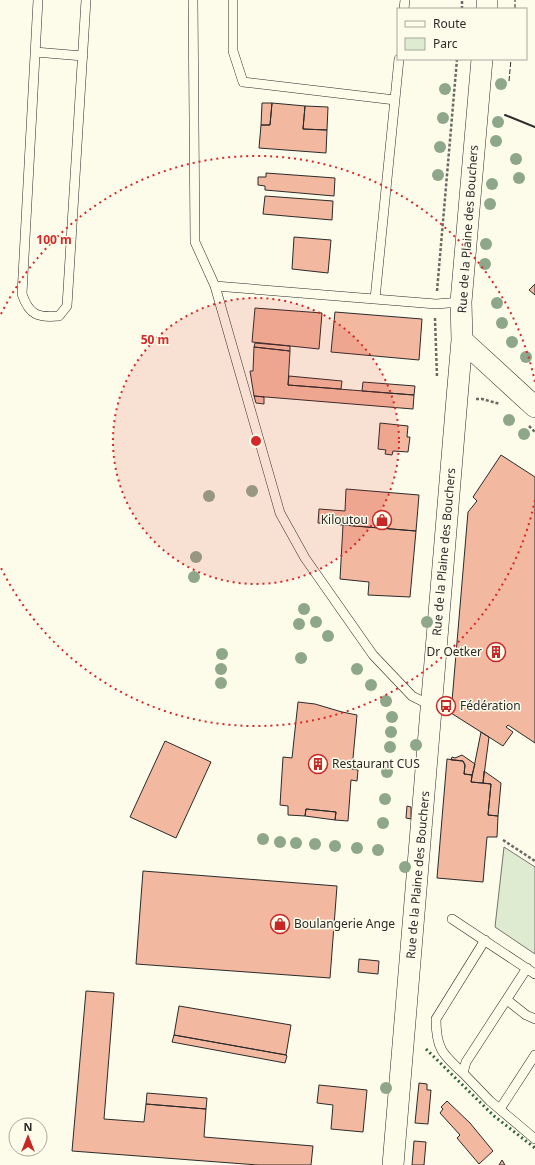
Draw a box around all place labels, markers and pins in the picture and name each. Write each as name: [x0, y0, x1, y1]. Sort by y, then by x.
centre of rings: [249, 434, 263, 448]
shop icon: Kiloutou: [371, 509, 393, 531]
place label: Kiloutou: [321, 511, 368, 528]
building icon: Dr Oetker: [485, 641, 507, 663]
place label: Dr Oetker: [427, 643, 482, 660]
bus stop icon: Fédération: [435, 695, 457, 717]
place label: Fédération: [460, 697, 521, 714]
building icon: Restaurant CUS: [307, 753, 329, 775]
place label: Restaurant CUS: [332, 755, 420, 772]
shop icon: Boulangerie Ange: [269, 913, 291, 935]
place label: Boulangerie Ange: [294, 915, 395, 932]

